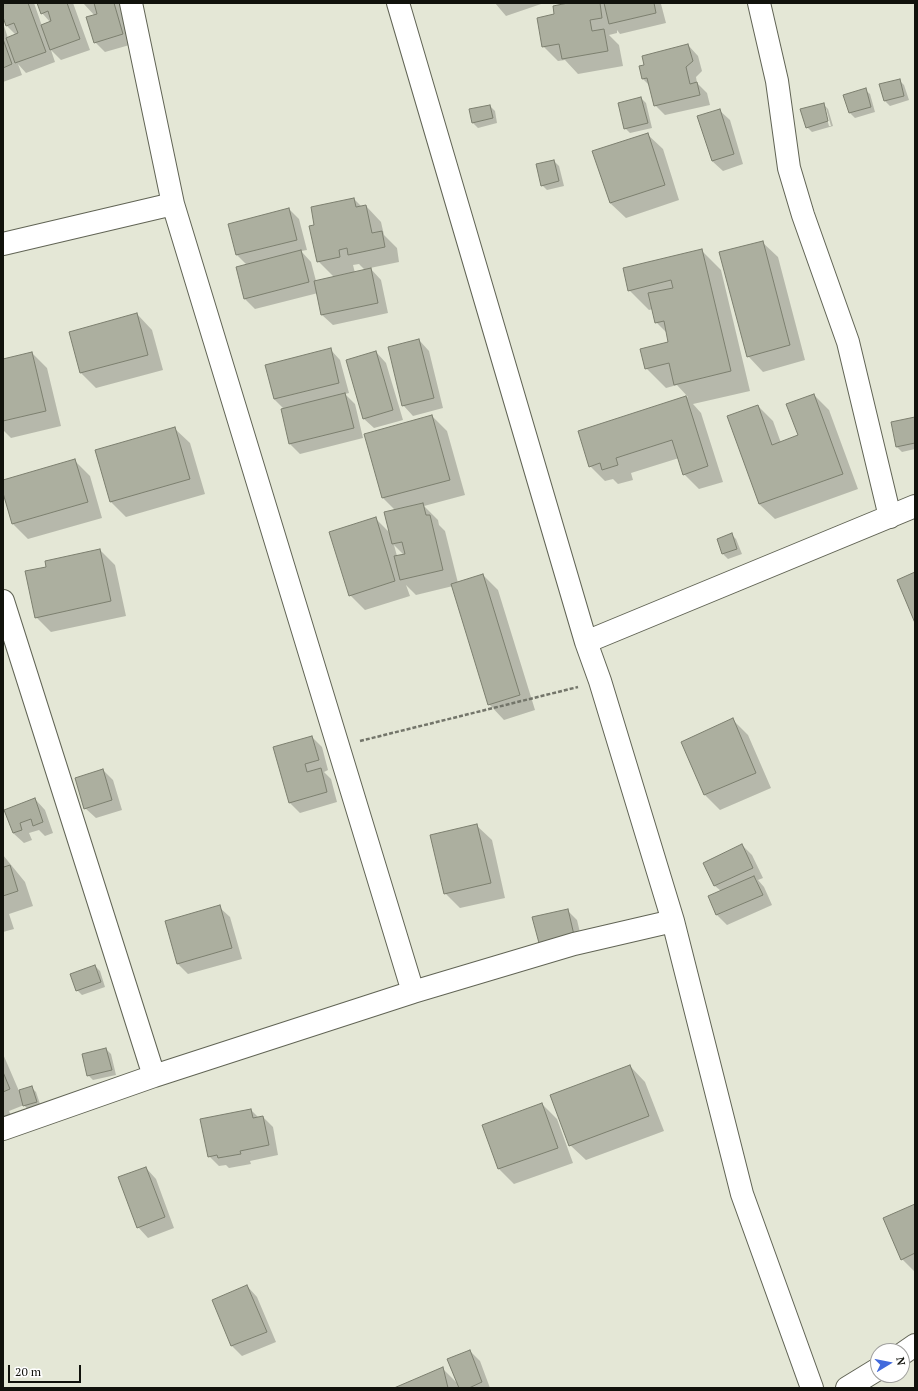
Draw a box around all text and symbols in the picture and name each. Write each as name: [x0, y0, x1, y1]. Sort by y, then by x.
north arrow: [870, 1343, 910, 1383]
text: N: [893, 1356, 908, 1366]
scale bar: [10, 1357, 83, 1383]
text: 20 m: [15, 1364, 41, 1379]

